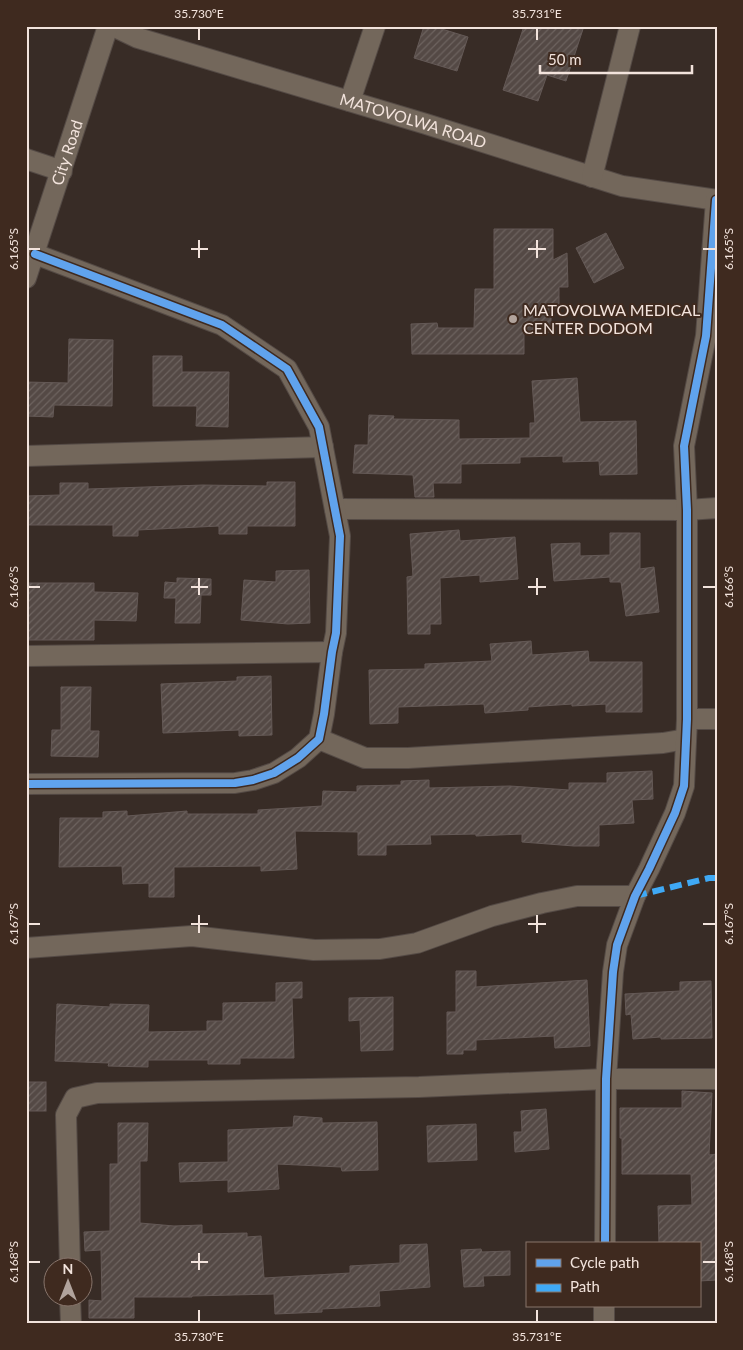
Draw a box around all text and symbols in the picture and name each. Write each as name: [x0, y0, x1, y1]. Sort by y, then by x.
text: 35.730°E: [174, 6, 224, 21]
text: 35.731°E: [512, 6, 562, 21]
scale bar: [540, 42, 693, 74]
text: 50 m: [548, 50, 582, 68]
street label: MATOVOLWA ROAD: [338, 89, 489, 152]
street label: City Road: [47, 117, 86, 187]
text: 6.165°S: [6, 228, 21, 270]
text: 6.165°S: [721, 228, 736, 270]
place label: MATOVOLWA MEDICAL CENTER DODOM: [523, 300, 700, 337]
marker: MATOVOLWA MEDICAL CENTER DODOM: [507, 313, 519, 325]
text: 6.166°S: [6, 566, 21, 608]
text: 6.166°S: [721, 566, 736, 608]
text: 6.167°S: [6, 903, 21, 945]
text: 6.167°S: [721, 903, 736, 945]
text: 6.168°S: [6, 1241, 21, 1283]
text: 6.168°S: [721, 1241, 736, 1283]
legend: [526, 1242, 700, 1308]
text: Cycle path: [570, 1253, 639, 1271]
north arrow: [42, 1258, 92, 1308]
text: N: [63, 1260, 73, 1277]
text: Path: [570, 1277, 600, 1295]
text: 35.730°E: [174, 1329, 224, 1344]
text: 35.731°E: [512, 1329, 562, 1344]

